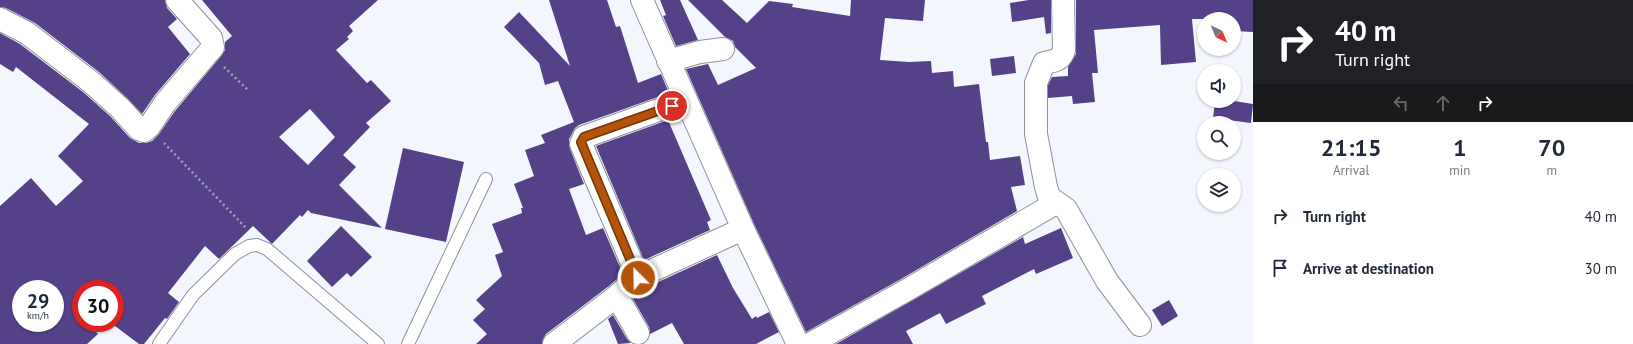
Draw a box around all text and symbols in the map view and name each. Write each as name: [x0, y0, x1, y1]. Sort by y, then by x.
north arrow: [1197, 12, 1241, 56]
map controls: [1197, 12, 1241, 212]
text: 40 m: [1335, 12, 1396, 49]
icon: right: [1269, 16, 1321, 68]
text: Turn right: [1335, 48, 1410, 71]
button: sound: [1197, 64, 1241, 108]
pin: [655, 89, 689, 123]
icon: left: [1390, 92, 1412, 114]
icon: ahead: [1432, 92, 1454, 114]
icon: right: [1474, 92, 1496, 114]
icon: arrive: [661, 95, 683, 117]
button: search: [1197, 116, 1241, 160]
text: 21:15: [1321, 132, 1382, 163]
text: 1: [1453, 132, 1467, 163]
text: 70: [1538, 132, 1565, 163]
text: Arrival: [1333, 162, 1369, 179]
text: min: [1449, 162, 1470, 179]
text: m: [1546, 162, 1557, 179]
button: layers: [1197, 168, 1241, 212]
icon: right: [1269, 205, 1291, 227]
text: Turn right: [1303, 207, 1366, 226]
text: 40 m: [1584, 207, 1617, 226]
position arrow: [617, 257, 659, 299]
icon: arrive: [1269, 257, 1291, 279]
text: Arrive at destination: [1303, 259, 1434, 278]
text: 30 m: [1584, 259, 1617, 278]
speed limit sign: 30: [72, 280, 124, 332]
text: 29: [27, 288, 49, 314]
text: km/h: [27, 309, 49, 322]

